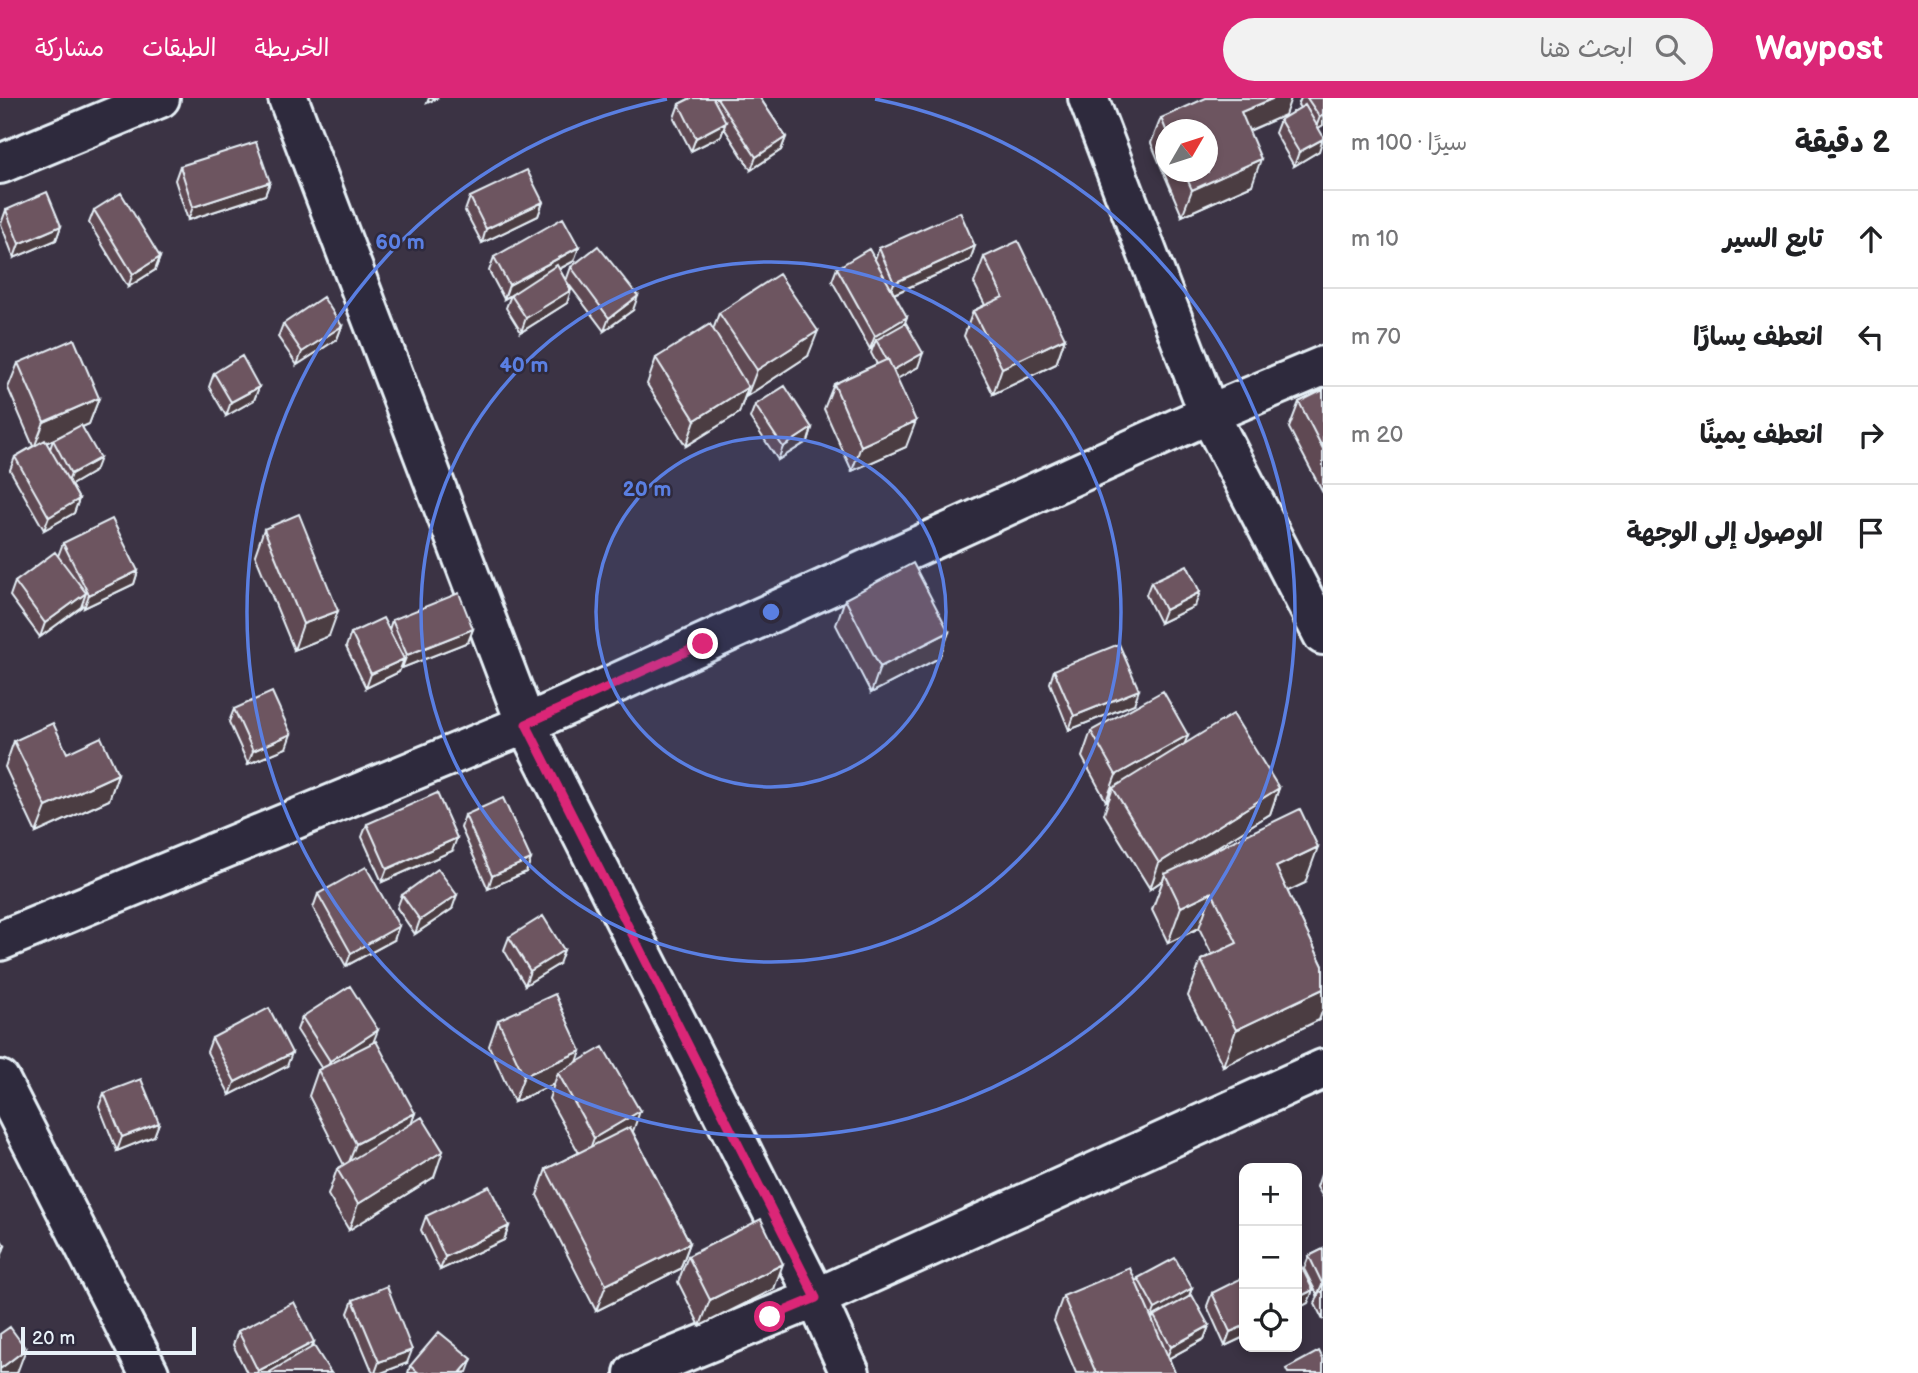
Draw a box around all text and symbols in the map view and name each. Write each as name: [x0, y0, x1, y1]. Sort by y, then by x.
search box: [1223, 18, 1713, 81]
text: Waypost: [1755, 29, 1883, 69]
icon: search: [1651, 30, 1689, 68]
text: مشاركة: [35, 34, 104, 63]
text: الطبقات: [142, 34, 217, 63]
text: الخريطة: [255, 34, 329, 63]
text: ابحث هنا: [1539, 34, 1633, 65]
north arrow: [1155, 119, 1218, 182]
text: 2 دقيقة: [1795, 125, 1890, 161]
text: سيرًا · 100 m: [1351, 129, 1467, 157]
icon: ahead: [1852, 220, 1890, 258]
text: تابع السير: [1723, 224, 1823, 255]
text: 10 m: [1351, 225, 1399, 253]
text: 60 m: [375, 230, 425, 255]
icon: left: [1852, 318, 1890, 356]
text: انعطف يسارًا: [1693, 322, 1823, 353]
text: 70 m: [1351, 323, 1401, 351]
text: 40 m: [499, 353, 549, 378]
icon: right: [1852, 416, 1890, 454]
text: انعطف يمينًا: [1700, 420, 1823, 451]
text: 20 m: [1351, 421, 1403, 449]
text: 20 m: [623, 477, 671, 502]
icon: arrive: [1852, 514, 1890, 552]
text: الوصول إلى الوجهة: [1626, 518, 1823, 549]
centre of rings: [759, 600, 783, 624]
route end: [687, 628, 718, 659]
map controls: [1239, 1163, 1302, 1352]
button: +: [1239, 1163, 1302, 1226]
button: −: [1239, 1226, 1302, 1289]
button: locate: [1239, 1289, 1302, 1352]
route start: [754, 1301, 785, 1332]
scale bar: [21, 1324, 196, 1356]
text: 20 m: [32, 1327, 75, 1350]

